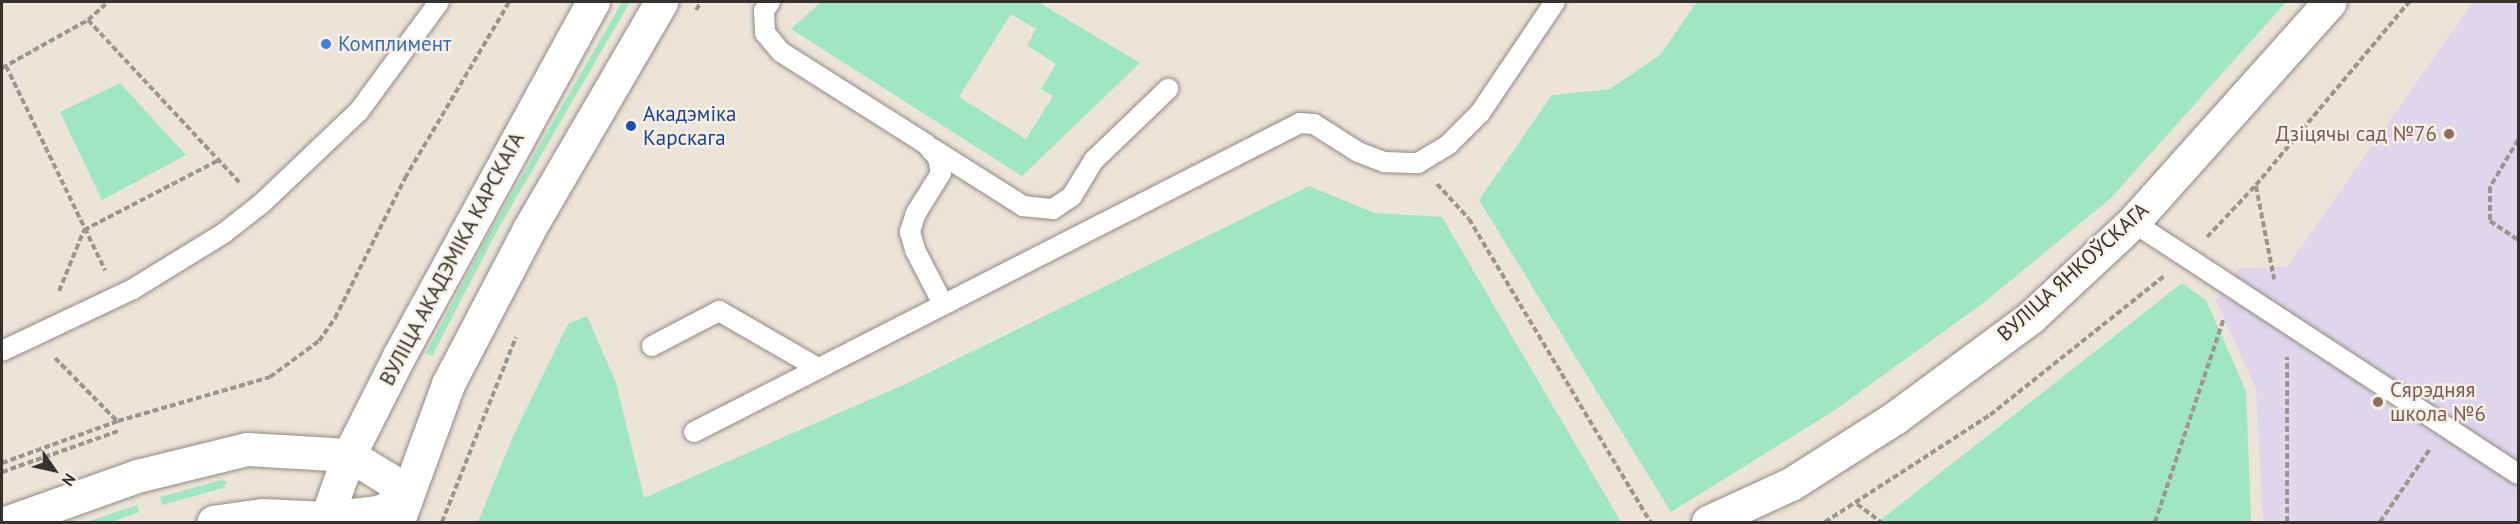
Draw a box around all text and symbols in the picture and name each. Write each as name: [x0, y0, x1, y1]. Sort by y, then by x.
place label: Комплимент: [338, 31, 451, 57]
marker: Комплимент: [319, 37, 333, 51]
place label: Акадэміка Карскага: [643, 101, 736, 151]
marker: Акадэміка Карскага: [624, 119, 638, 133]
place label: Дзіцячы сад №76: [2276, 121, 2437, 147]
street label: ВУЛІЦА АКАДЭМІКА КАРСКАГА: [374, 127, 530, 391]
marker: Дзіцячы сад №76: [2442, 127, 2456, 141]
street label: ВУЛІЦА ЯНКОЎСКАГА: [1992, 197, 2154, 347]
place label: Сярэдняя школа №6: [2390, 377, 2486, 427]
marker: Сярэдняя школа №6: [2371, 395, 2385, 409]
north arrow: [24, 440, 84, 500]
text: N: [58, 470, 80, 490]

